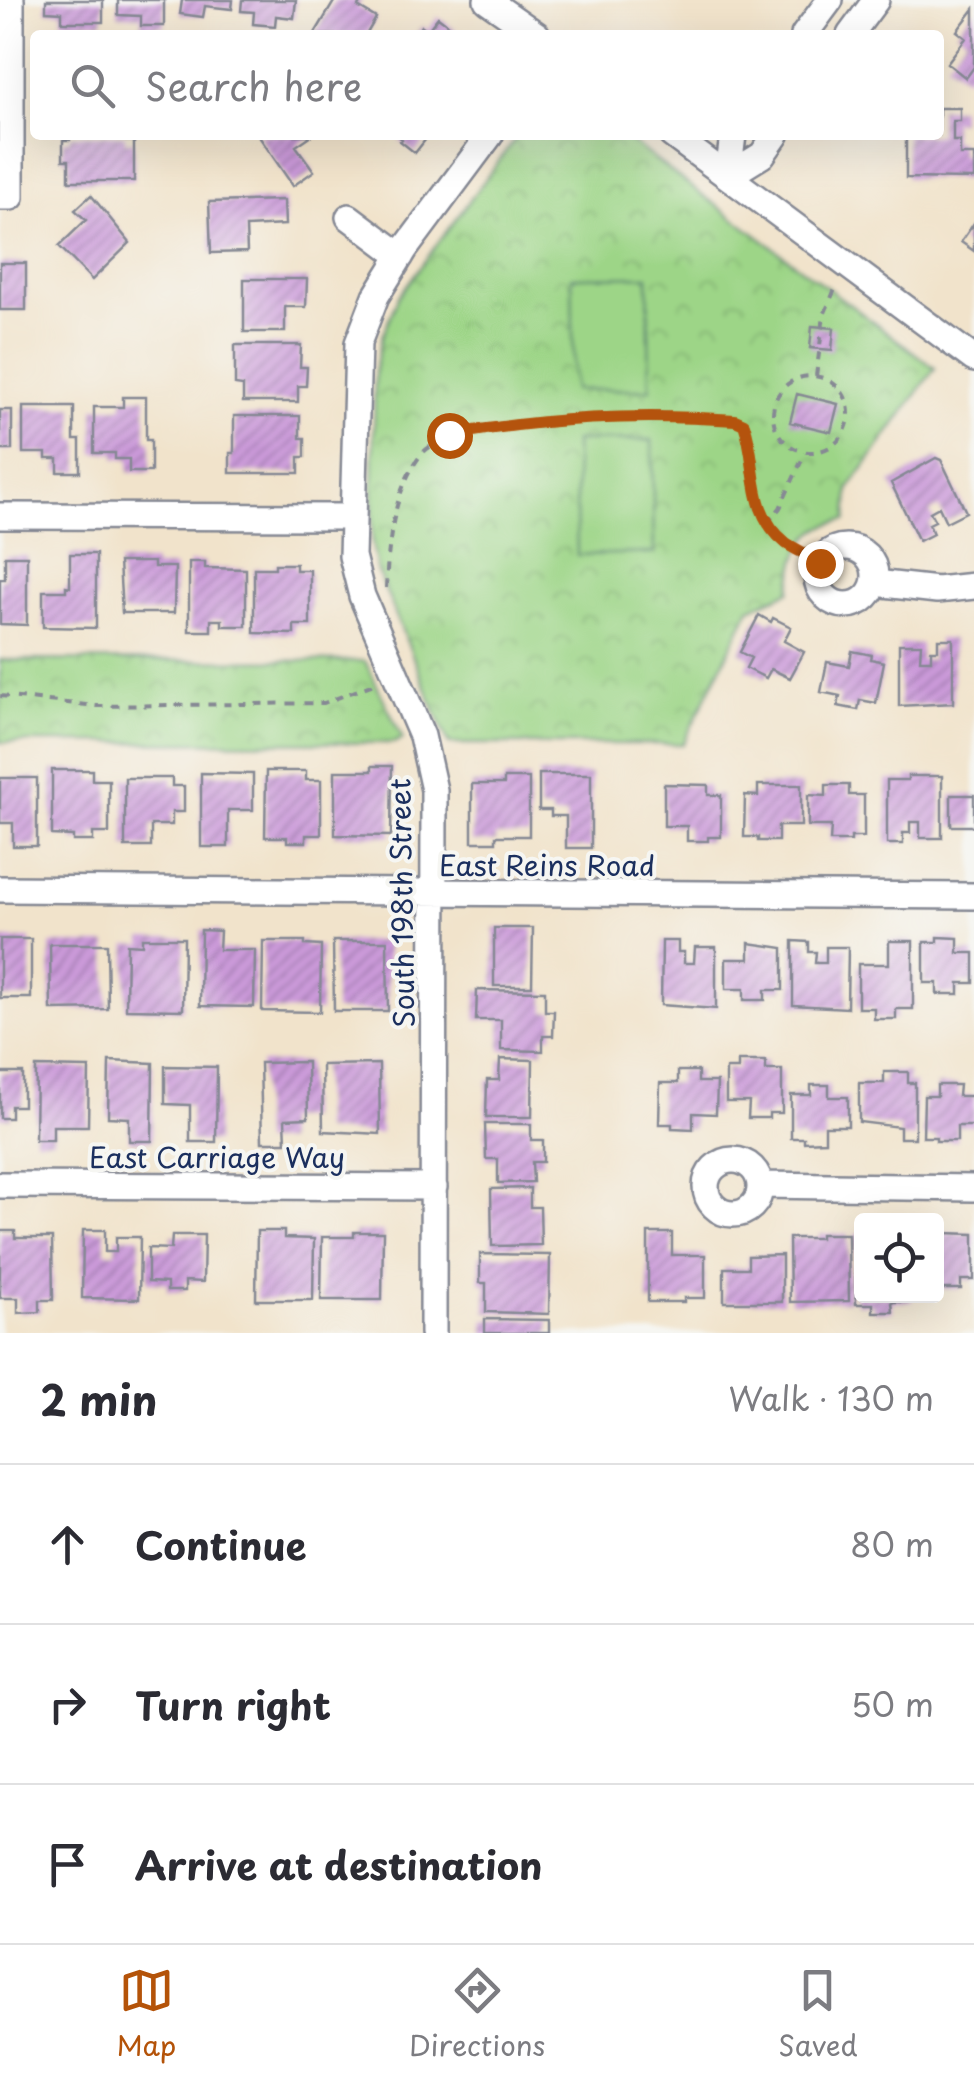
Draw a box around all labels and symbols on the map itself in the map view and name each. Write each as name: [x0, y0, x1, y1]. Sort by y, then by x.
route start: [427, 413, 473, 459]
route end: [798, 541, 844, 587]
street label: South 198th Street: [377, 778, 425, 1028]
street label: East Reins Road: [439, 843, 655, 886]
street label: East Carriage Way: [89, 1135, 345, 1178]

